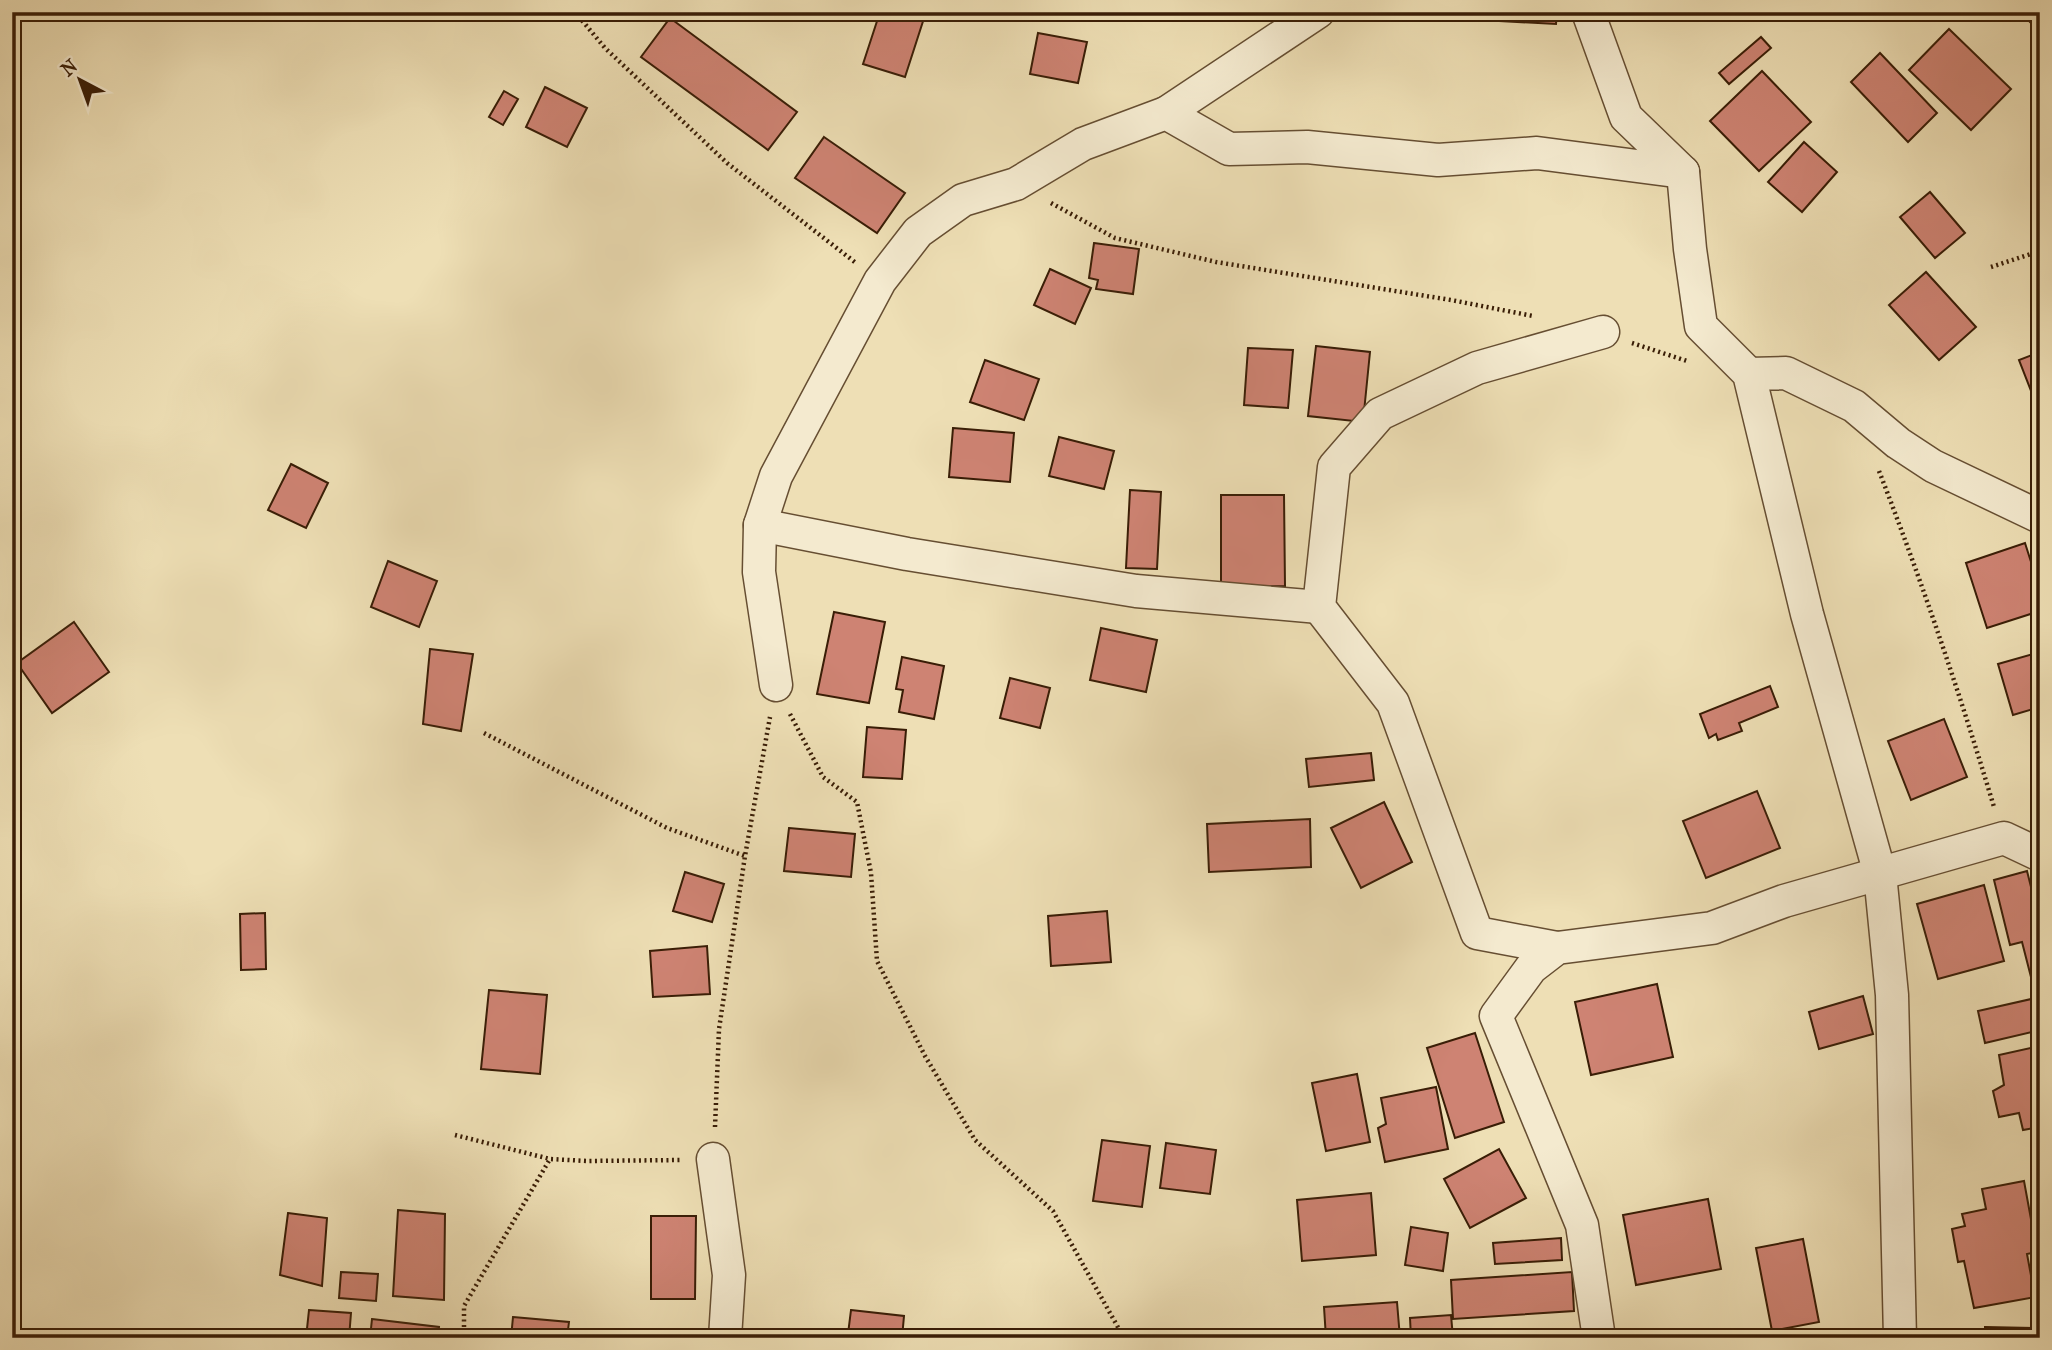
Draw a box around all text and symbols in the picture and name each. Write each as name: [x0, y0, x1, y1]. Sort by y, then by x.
north arrow: [46, 46, 116, 116]
text: N: [57, 55, 83, 81]

